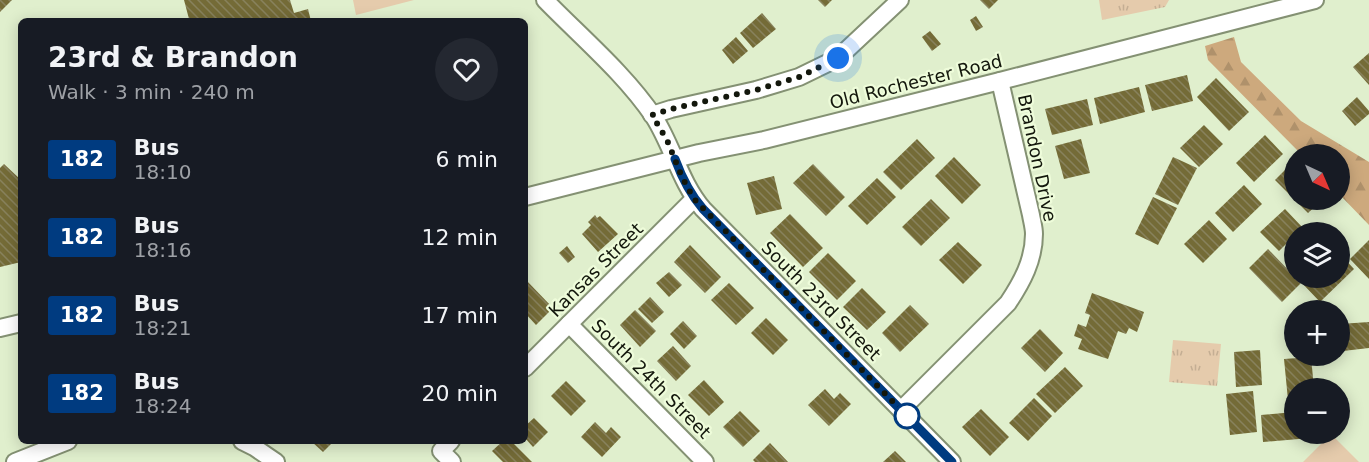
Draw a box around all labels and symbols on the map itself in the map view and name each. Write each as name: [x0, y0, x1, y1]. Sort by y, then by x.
your location: [823, 43, 853, 73]
street label: Old Rochester Road: [827, 50, 1004, 113]
street label: Brandon Drive: [1014, 92, 1061, 224]
north arrow: [1284, 144, 1350, 210]
street label: Kansas Street: [544, 218, 647, 321]
street label: South 23rd Street: [757, 237, 885, 365]
street label: South 24th Street: [587, 315, 715, 443]
unlabelled marker: [894, 403, 920, 429]

